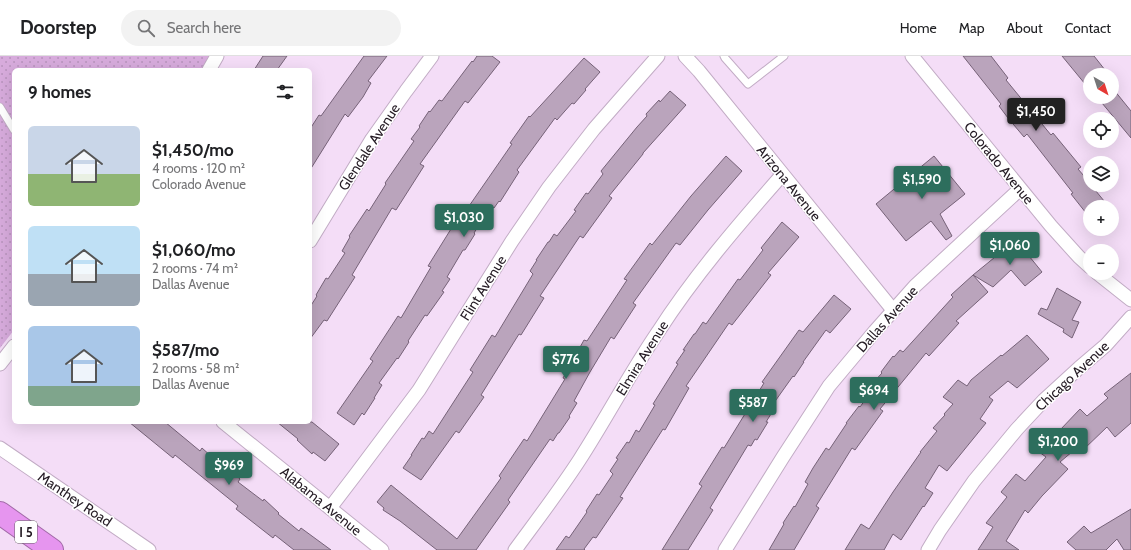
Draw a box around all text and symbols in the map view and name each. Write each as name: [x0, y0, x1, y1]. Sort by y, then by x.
search box: [121, 10, 401, 46]
text: Doorstep: [20, 16, 97, 39]
icon: search: [135, 17, 157, 39]
text: Search here: [167, 19, 241, 37]
text: Home: [900, 19, 937, 37]
text: Map: [959, 19, 984, 37]
text: About: [1006, 19, 1043, 37]
text: Contact: [1065, 19, 1111, 37]
north arrow: [1083, 68, 1119, 104]
map controls: [1083, 68, 1119, 280]
icon: filters: [274, 81, 296, 103]
text: 9 homes: [28, 82, 91, 102]
pin: $1,450: [1003, 98, 1069, 132]
street label: Glendale Avenue: [334, 100, 404, 194]
text: $1,450: [1016, 103, 1056, 119]
button: locate: [1083, 112, 1119, 148]
street label: Colorado Avenue: [960, 118, 1038, 208]
text: $1,450/mo: [152, 140, 234, 160]
street label: Arizona Avenue: [753, 141, 825, 225]
icon: home: [60, 142, 108, 190]
button: layers: [1083, 156, 1119, 192]
text: 4 rooms · 120 m²: [152, 160, 245, 176]
pin: $1,590: [889, 166, 955, 200]
text: $1,590: [903, 171, 941, 187]
text: Colorado Avenue: [152, 176, 246, 192]
button: +: [1083, 200, 1119, 236]
pin: $1,030: [431, 204, 497, 238]
text: $1,030: [444, 209, 484, 225]
pin: $1,060: [977, 232, 1043, 266]
text: $1,060: [990, 237, 1030, 253]
text: $1,060/mo: [152, 240, 235, 260]
icon: home: [60, 242, 108, 290]
button: −: [1083, 244, 1119, 280]
street label: Flint Avenue: [456, 252, 510, 324]
text: 2 rooms · 74 m²: [152, 260, 238, 276]
text: Dallas Avenue: [152, 276, 230, 292]
street label: Dallas Avenue: [852, 282, 922, 356]
street label: Elmira Avenue: [612, 317, 672, 399]
street label: Chicago Avenue: [1031, 337, 1113, 415]
text: $587/mo: [152, 340, 219, 360]
icon: home: [60, 342, 108, 390]
pin: $776: [542, 346, 590, 380]
text: $776: [552, 351, 580, 367]
text: 2 rooms · 58 m²: [152, 360, 239, 376]
text: Dallas Avenue: [152, 376, 230, 392]
pin: $694: [850, 377, 898, 411]
text: $694: [859, 382, 889, 398]
pin: $587: [729, 389, 777, 423]
text: $587: [738, 394, 768, 410]
pin: $1,200: [1025, 428, 1091, 462]
text: $1,200: [1038, 433, 1078, 449]
pin: $969: [205, 452, 253, 486]
text: $969: [214, 457, 244, 473]
street label: Alabama Avenue: [277, 463, 365, 539]
street label: Manthey Road: [34, 468, 116, 530]
road number: I 5: [15, 521, 37, 543]

